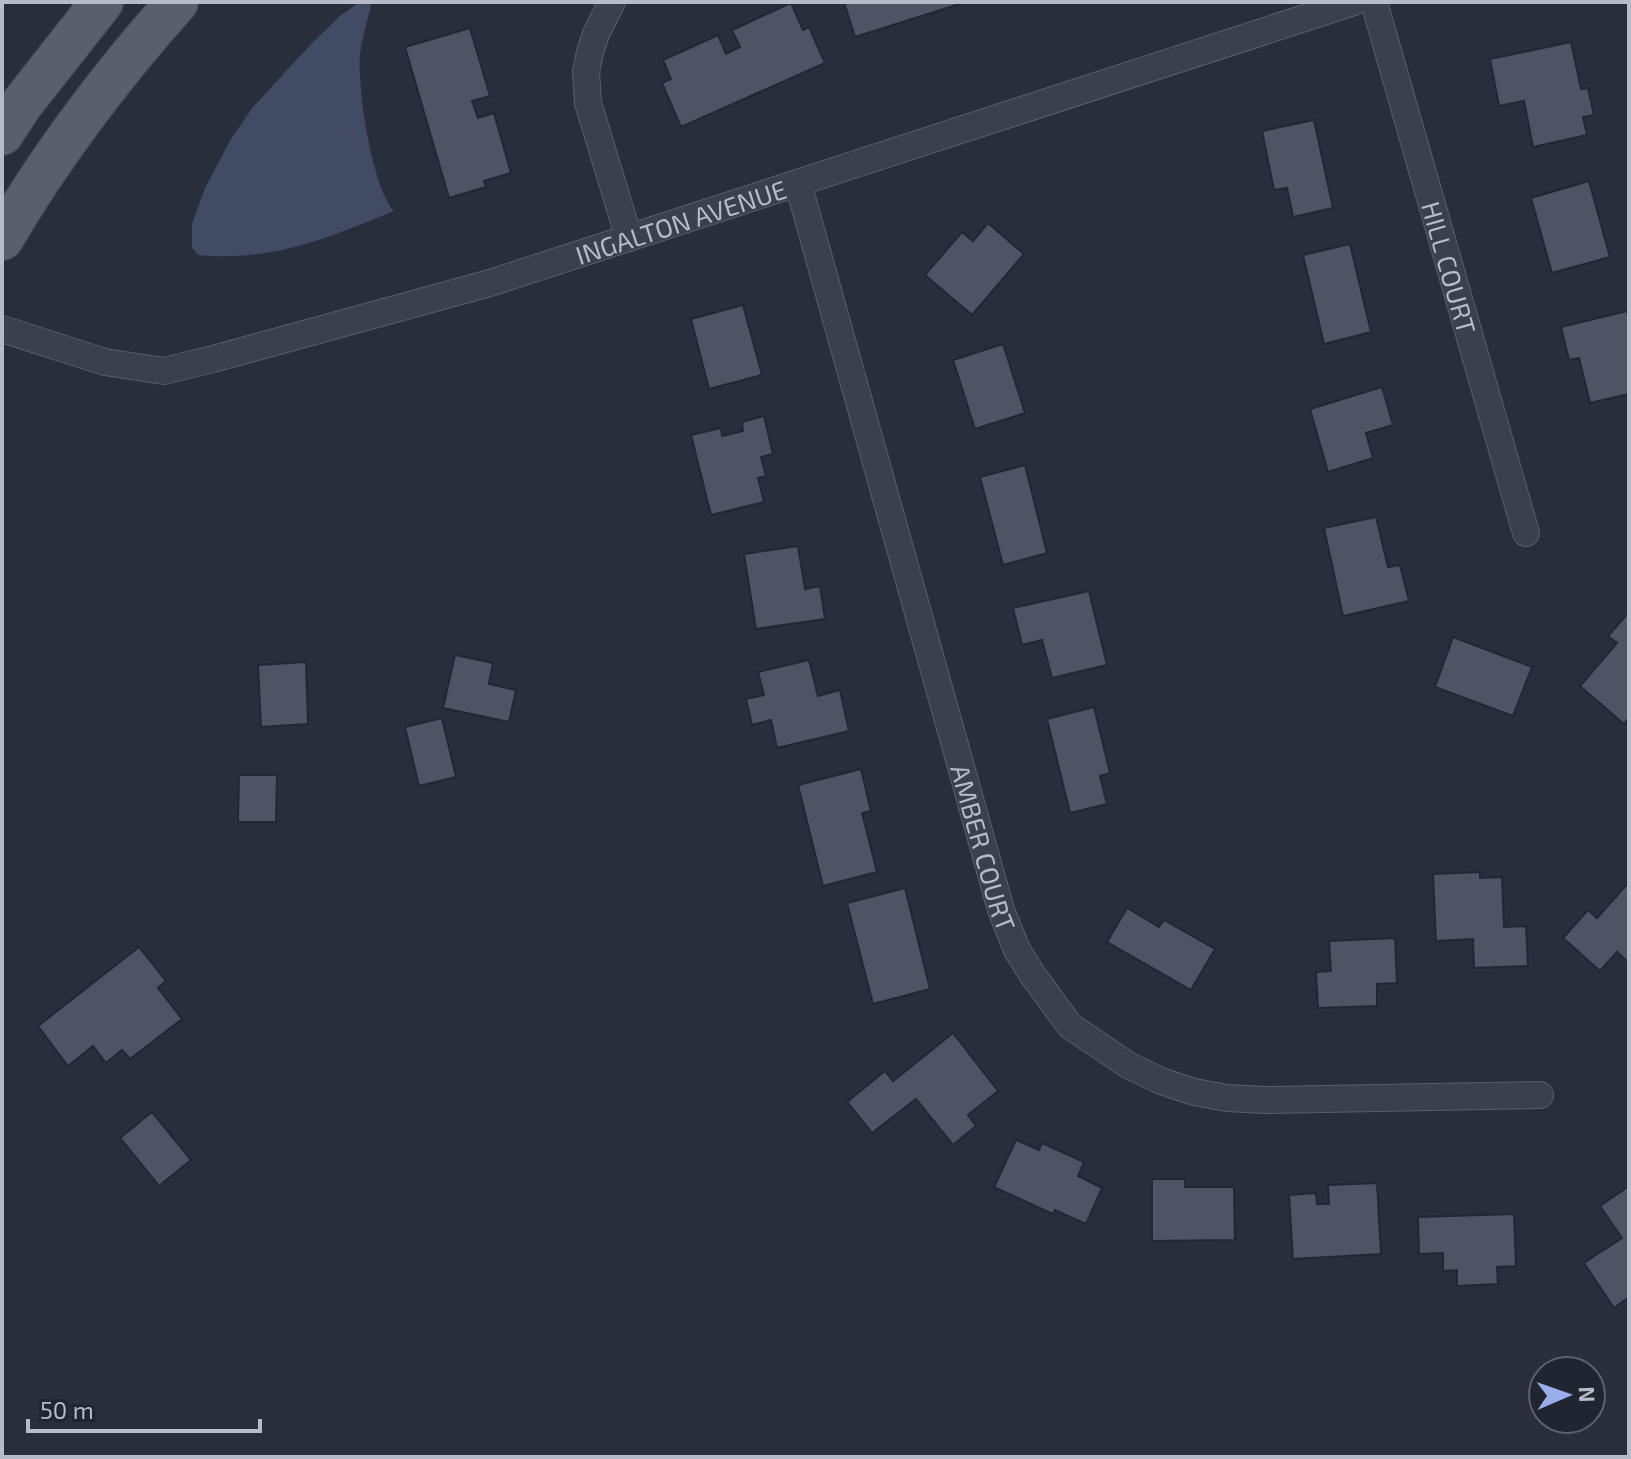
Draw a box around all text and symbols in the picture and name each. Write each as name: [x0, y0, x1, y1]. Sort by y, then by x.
street label: INGALTON AVENUE: [571, 172, 790, 270]
street label: HILL COURT: [1416, 198, 1484, 337]
street label: AMBER COURT: [946, 761, 1023, 935]
north arrow: [1527, 1355, 1607, 1435]
scale bar: [28, 1383, 260, 1433]
text: N: [1575, 1386, 1601, 1403]
text: 50 m: [40, 1395, 94, 1424]

